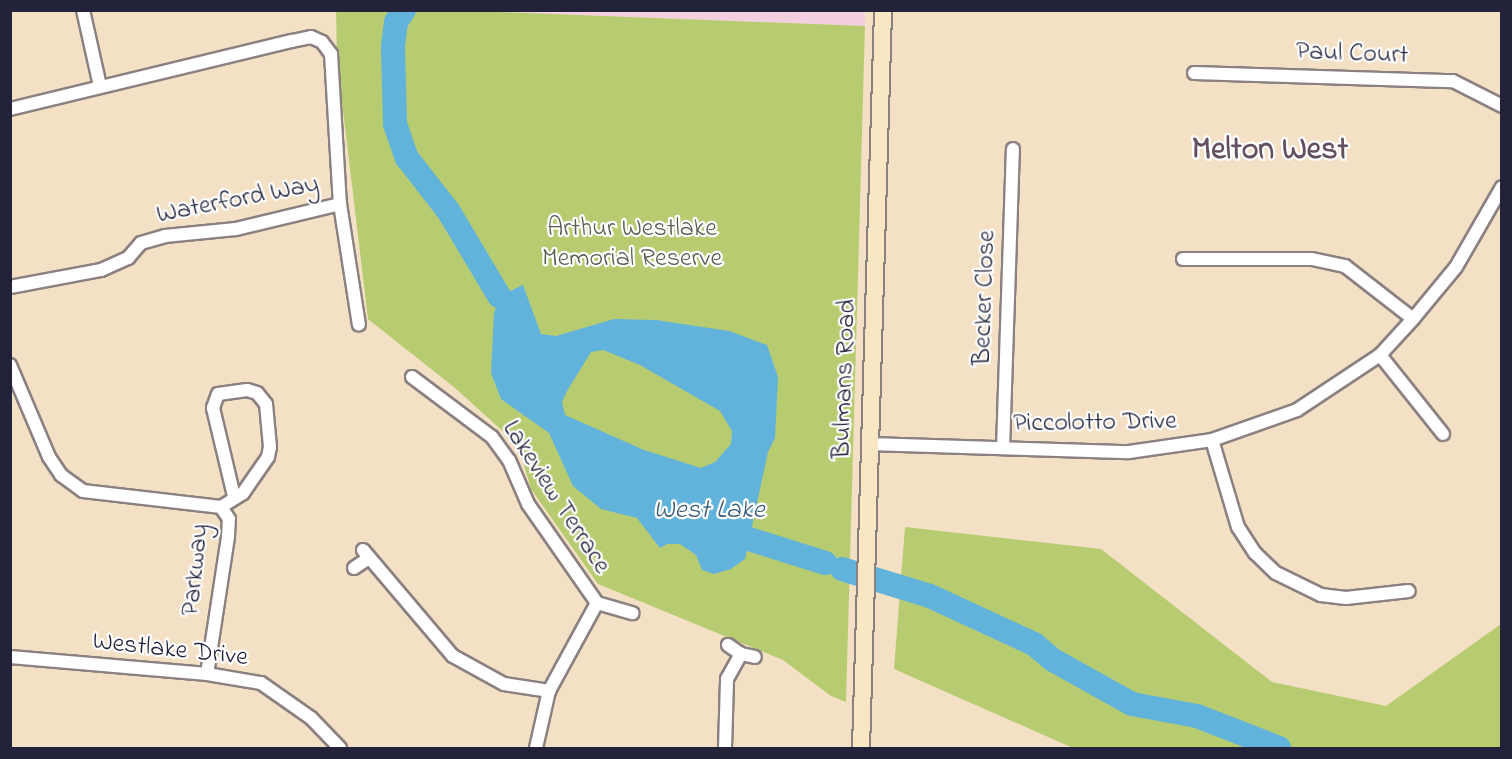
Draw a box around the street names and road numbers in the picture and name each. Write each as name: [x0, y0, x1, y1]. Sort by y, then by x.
street label: Paul Court: [1295, 37, 1409, 73]
street label: Waterford Way: [154, 170, 322, 232]
street label: Becker Close: [968, 230, 1004, 366]
street label: Bulmans Road: [828, 299, 864, 459]
street label: Piccolotto Drive: [1013, 407, 1177, 441]
street label: Lakeview Terrace: [494, 415, 616, 581]
street label: Parkway: [177, 522, 217, 618]
street label: Westlake Drive: [91, 627, 249, 675]

